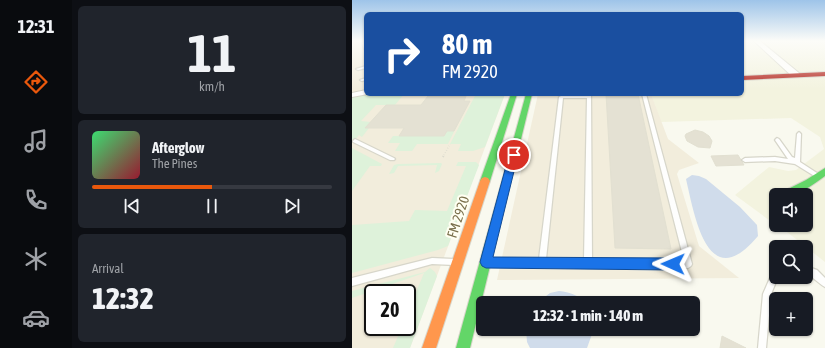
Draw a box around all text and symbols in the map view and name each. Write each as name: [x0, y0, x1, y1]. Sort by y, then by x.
text: 12:31: [17, 16, 55, 37]
text: 11: [188, 23, 236, 83]
icon: right: [376, 28, 428, 80]
text: 80 m: [442, 28, 492, 60]
text: FM 2920: [442, 61, 498, 82]
icon: directions: [22, 68, 50, 96]
text: km/h: [199, 79, 225, 94]
icon: music: [22, 127, 50, 155]
pin: [497, 138, 531, 172]
text: Afterglow: [152, 139, 205, 156]
icon: arrive: [503, 144, 525, 166]
text: The Pines: [152, 156, 197, 171]
icon: phone: [22, 186, 50, 214]
map controls: [769, 188, 813, 336]
button: sound: [769, 188, 813, 232]
street label: FM 2920: [444, 194, 472, 240]
icon: previous: [121, 195, 143, 217]
icon: pause: [201, 195, 223, 217]
icon: next: [281, 195, 303, 217]
button: search: [769, 240, 813, 284]
position arrow: [652, 243, 694, 285]
icon: climate: [22, 245, 50, 273]
text: Arrival: [92, 261, 124, 276]
text: 12:32: [92, 281, 154, 315]
speed limit sign: 20: [364, 284, 416, 336]
button: +: [769, 292, 813, 336]
icon: car: [22, 304, 50, 332]
text: 12:32 · 1 min · 140 m: [533, 307, 643, 324]

